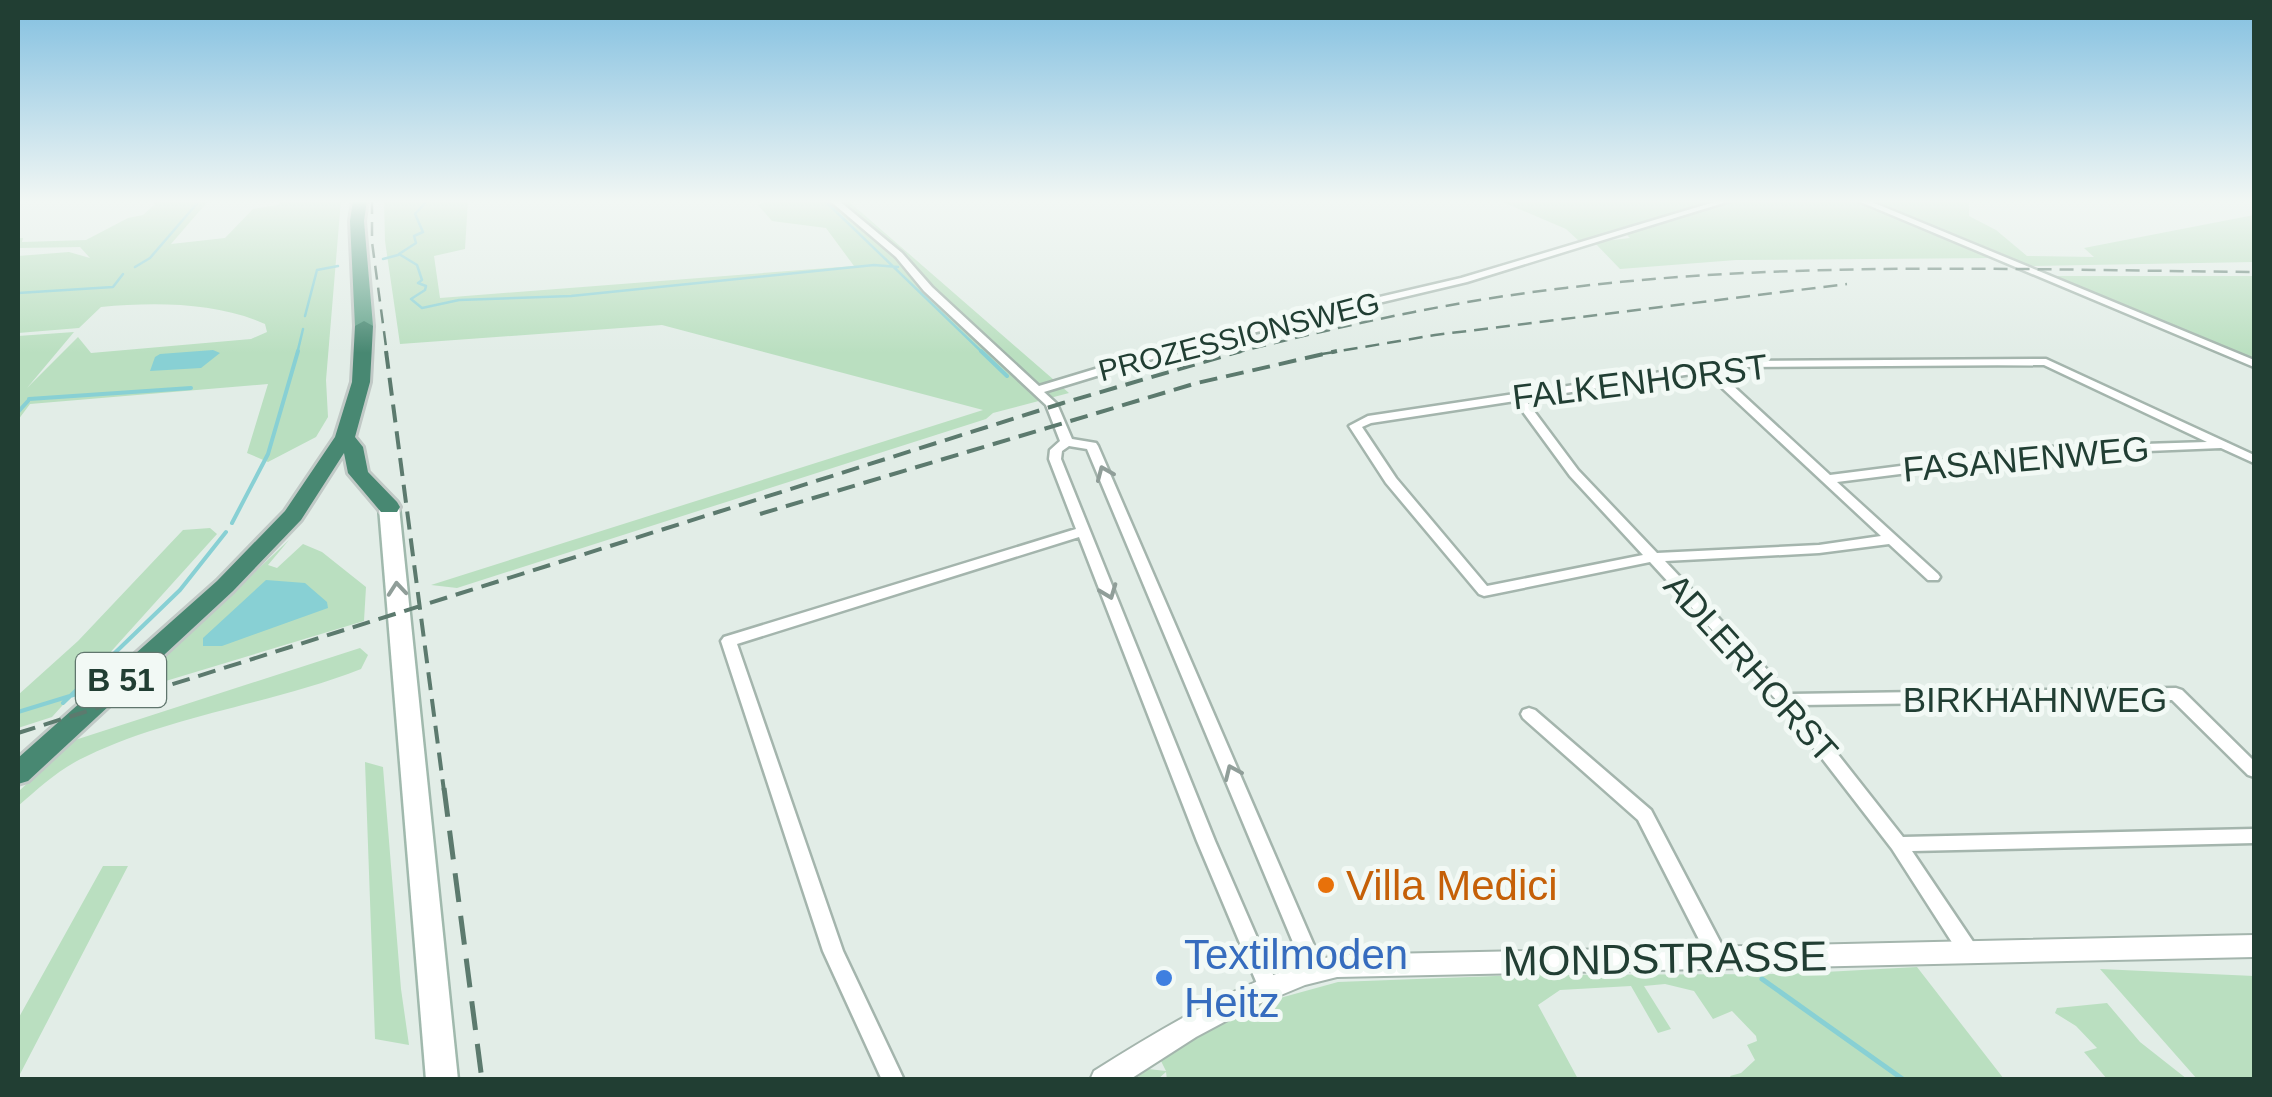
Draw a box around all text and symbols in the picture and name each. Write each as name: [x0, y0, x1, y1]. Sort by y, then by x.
street label: PROZESSIONSWEG: [1095, 286, 1383, 387]
street label: FALKENHORST: [1510, 347, 1770, 417]
street label: FASANENWEG: [1901, 428, 2151, 489]
one-way arrow: [1096, 465, 1116, 483]
street label: ADLERHORST: [1657, 566, 1846, 770]
one-way arrow: [387, 581, 408, 597]
one-way arrow: [1097, 583, 1118, 600]
road number: B 51: [76, 653, 166, 707]
street label: BIRKHAHNWEG: [1903, 680, 2167, 719]
one-way arrow: [1224, 764, 1244, 782]
place label: Villa Medici: [1346, 862, 1558, 909]
marker: Villa Medici: [1315, 874, 1337, 896]
place label: Textilmoden Heitz: [1184, 931, 1408, 1026]
street label: MONDSTRASSE: [1502, 932, 1828, 985]
marker: Textilmoden Heitz: [1153, 967, 1175, 989]

